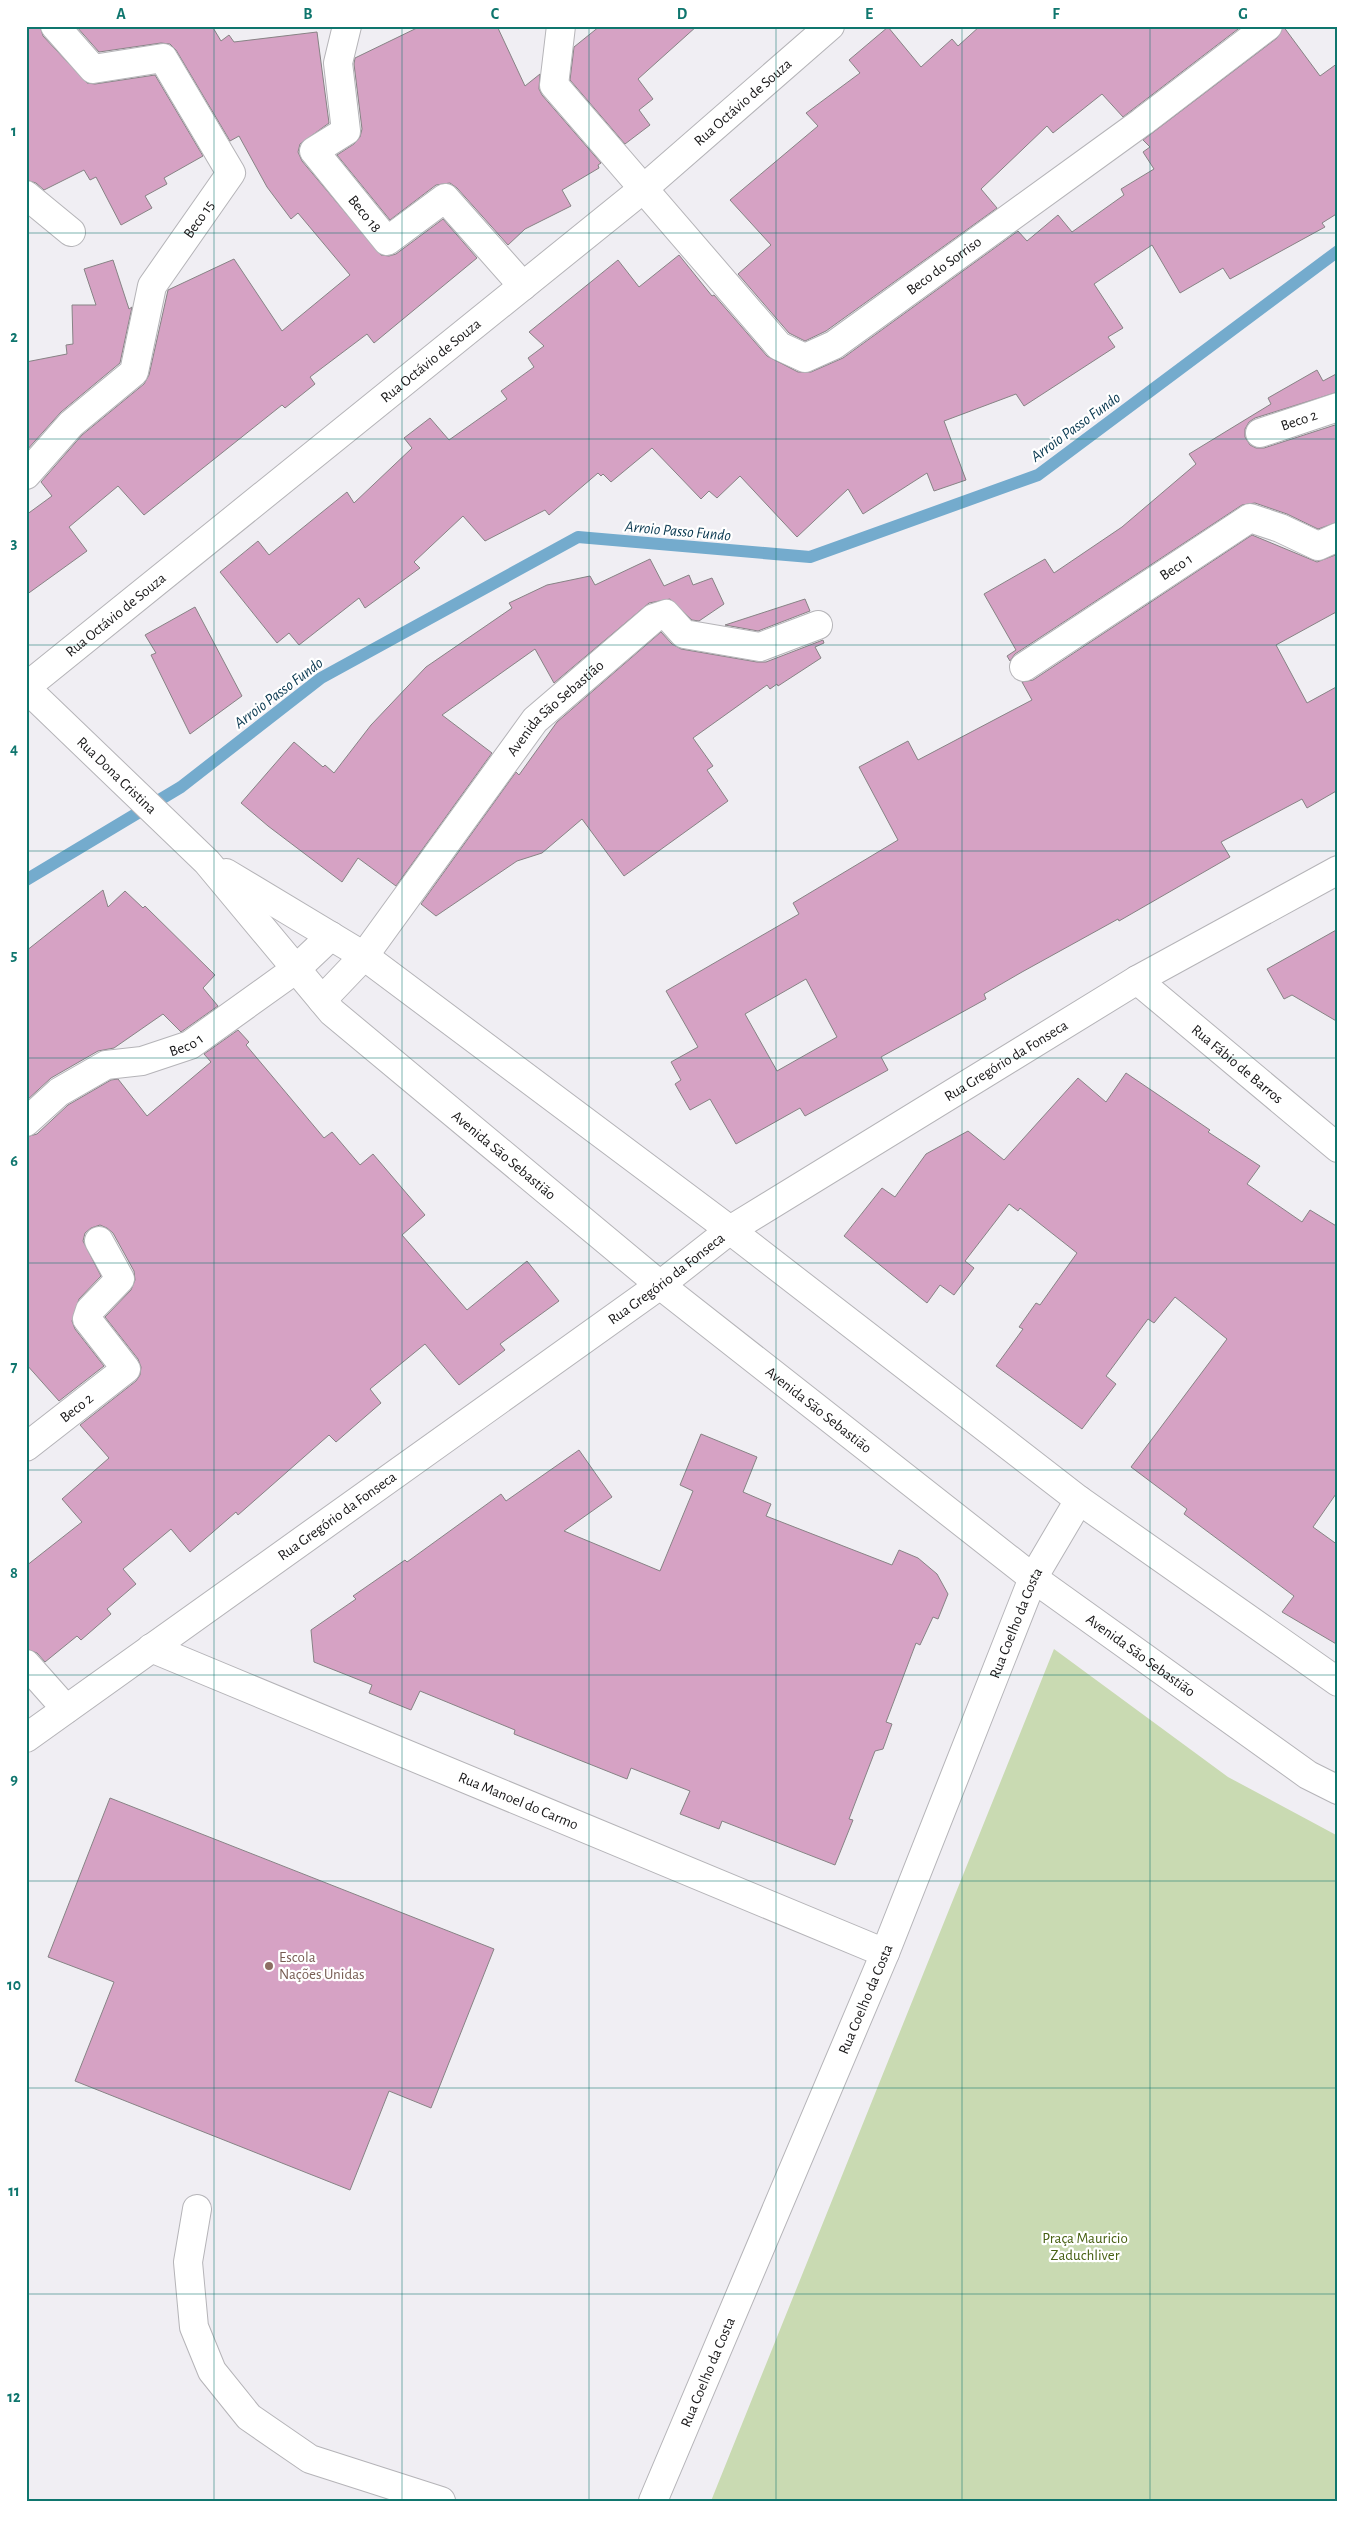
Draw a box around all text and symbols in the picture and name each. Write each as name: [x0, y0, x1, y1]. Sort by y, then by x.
text: A: [116, 6, 126, 22]
text: B: [303, 6, 313, 22]
text: C: [491, 6, 500, 22]
text: D: [677, 6, 688, 22]
text: E: [865, 6, 873, 22]
text: F: [1052, 6, 1060, 22]
text: G: [1238, 6, 1248, 22]
street label: Rua Octávio de Souza: [691, 56, 795, 149]
text: 1: [11, 123, 17, 139]
street label: Beco 18: [345, 193, 384, 235]
street label: Beco 15: [181, 198, 217, 241]
street label: Beco do Sorriso: [904, 234, 984, 298]
street label: Rua Octávio de Souza: [378, 316, 484, 406]
text: 2: [10, 329, 18, 345]
water label: Arroio Passo Fundo: [1027, 389, 1124, 465]
street label: Beco 2: [1279, 407, 1319, 434]
water label: Arroio Passo Fundo: [623, 518, 732, 544]
text: 3: [11, 535, 18, 551]
street label: Beco 1: [1157, 551, 1195, 583]
street label: Rua Octávio de Souza: [63, 570, 169, 660]
water label: Arroio Passo Fundo: [230, 654, 326, 732]
street label: Avenida São Sebastião: [504, 658, 607, 759]
street label: Rua Dona Cristina: [74, 734, 159, 817]
text: 4: [10, 741, 18, 757]
text: 5: [11, 947, 18, 963]
street label: Rua Gregório da Fonseca: [942, 1018, 1070, 1104]
street label: Rua Fábio de Barros: [1189, 1022, 1286, 1107]
street label: Beco 1: [167, 1031, 206, 1059]
street label: Avenida São Sebastião: [449, 1108, 558, 1203]
text: 6: [10, 1153, 18, 1169]
street label: Rua Gregório da Fonseca: [606, 1230, 728, 1328]
text: 7: [11, 1359, 18, 1375]
street label: Avenida São Sebastião: [763, 1364, 874, 1456]
street label: Beco 2: [57, 1391, 96, 1425]
street label: Rua Gregório da Fonseca: [275, 1469, 399, 1564]
text: 8: [10, 1565, 18, 1581]
street label: Rua Coelho da Costa: [987, 1565, 1045, 1681]
street label: Avenida São Sebastião: [1083, 1612, 1198, 1700]
street label: Rua Manoel do Carmo: [456, 1770, 580, 1833]
text: 9: [10, 1771, 18, 1787]
street label: Rua Coelho da Costa: [836, 1942, 896, 2056]
place label: Escola Nações Unidas: [279, 1950, 365, 1982]
marker: Escola Nações Unidas: [263, 1960, 275, 1972]
text: 10: [7, 1977, 21, 1993]
text: 11: [8, 2183, 20, 2199]
park label: Praça Mauricio Zaduchliver: [1042, 2231, 1128, 2263]
street label: Rua Coelho da Costa: [678, 2315, 738, 2429]
text: 12: [7, 2389, 21, 2405]

